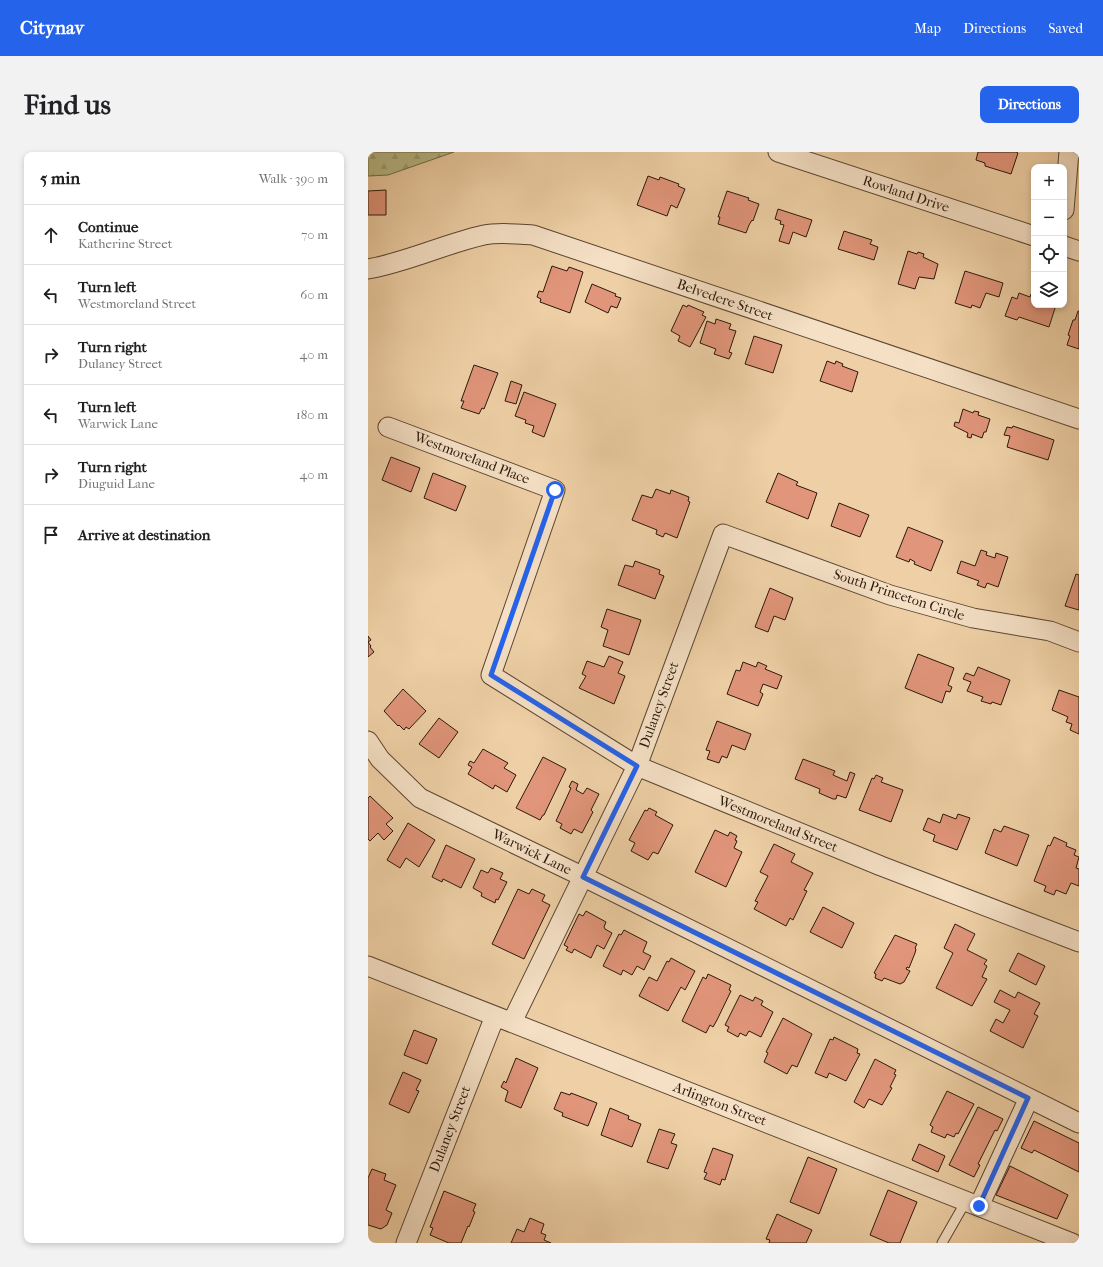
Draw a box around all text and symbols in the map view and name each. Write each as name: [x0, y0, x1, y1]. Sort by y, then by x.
text: Citynav: [20, 17, 84, 39]
text: Map: [914, 20, 941, 37]
text: Directions: [963, 20, 1026, 37]
text: Saved: [1048, 20, 1083, 37]
button: Directions: [980, 86, 1079, 123]
text: Find us: [24, 88, 111, 121]
map controls: [1031, 164, 1067, 308]
button: +: [1031, 164, 1067, 200]
text: 5 min: [40, 168, 80, 188]
text: Walk · 390 m: [259, 171, 328, 186]
street label: Rowland Drive: [860, 172, 952, 216]
button: −: [1031, 200, 1067, 236]
text: Continue: [78, 218, 138, 236]
icon: ahead: [40, 224, 62, 246]
text: 70 m: [301, 227, 328, 242]
text: Katherine Street: [78, 236, 172, 251]
button: locate: [1031, 236, 1067, 272]
button: layers: [1031, 272, 1067, 308]
street label: Belvedere Street: [675, 276, 775, 324]
text: Turn left: [78, 278, 136, 296]
icon: left: [40, 284, 62, 306]
text: 60 m: [300, 287, 328, 302]
text: Westmoreland Street: [78, 296, 196, 311]
text: Turn right: [78, 338, 147, 356]
icon: right: [40, 344, 62, 366]
text: 40 m: [300, 347, 328, 362]
text: Dulaney Street: [78, 356, 163, 371]
text: Turn left: [78, 398, 136, 416]
icon: left: [40, 404, 62, 426]
text: 180 m: [296, 407, 328, 422]
text: Warwick Lane: [78, 416, 158, 431]
street label: Westmoreland Place: [411, 428, 532, 488]
text: Turn right: [78, 458, 147, 476]
icon: right: [40, 464, 62, 486]
text: 40 m: [300, 467, 328, 482]
text: Diuguid Lane: [78, 476, 155, 491]
route start: [546, 481, 564, 499]
icon: arrive: [40, 524, 62, 546]
text: Arrive at destination: [78, 526, 210, 544]
street label: South Princeton Circle: [831, 566, 967, 624]
street label: Dulaney Street: [635, 659, 683, 751]
street label: Westmoreland Street: [715, 792, 840, 856]
street label: Warwick Lane: [489, 825, 574, 879]
street label: Arlington Street: [670, 1078, 769, 1130]
street label: Dulaney Street: [426, 1083, 474, 1175]
route end: [970, 1197, 988, 1215]

